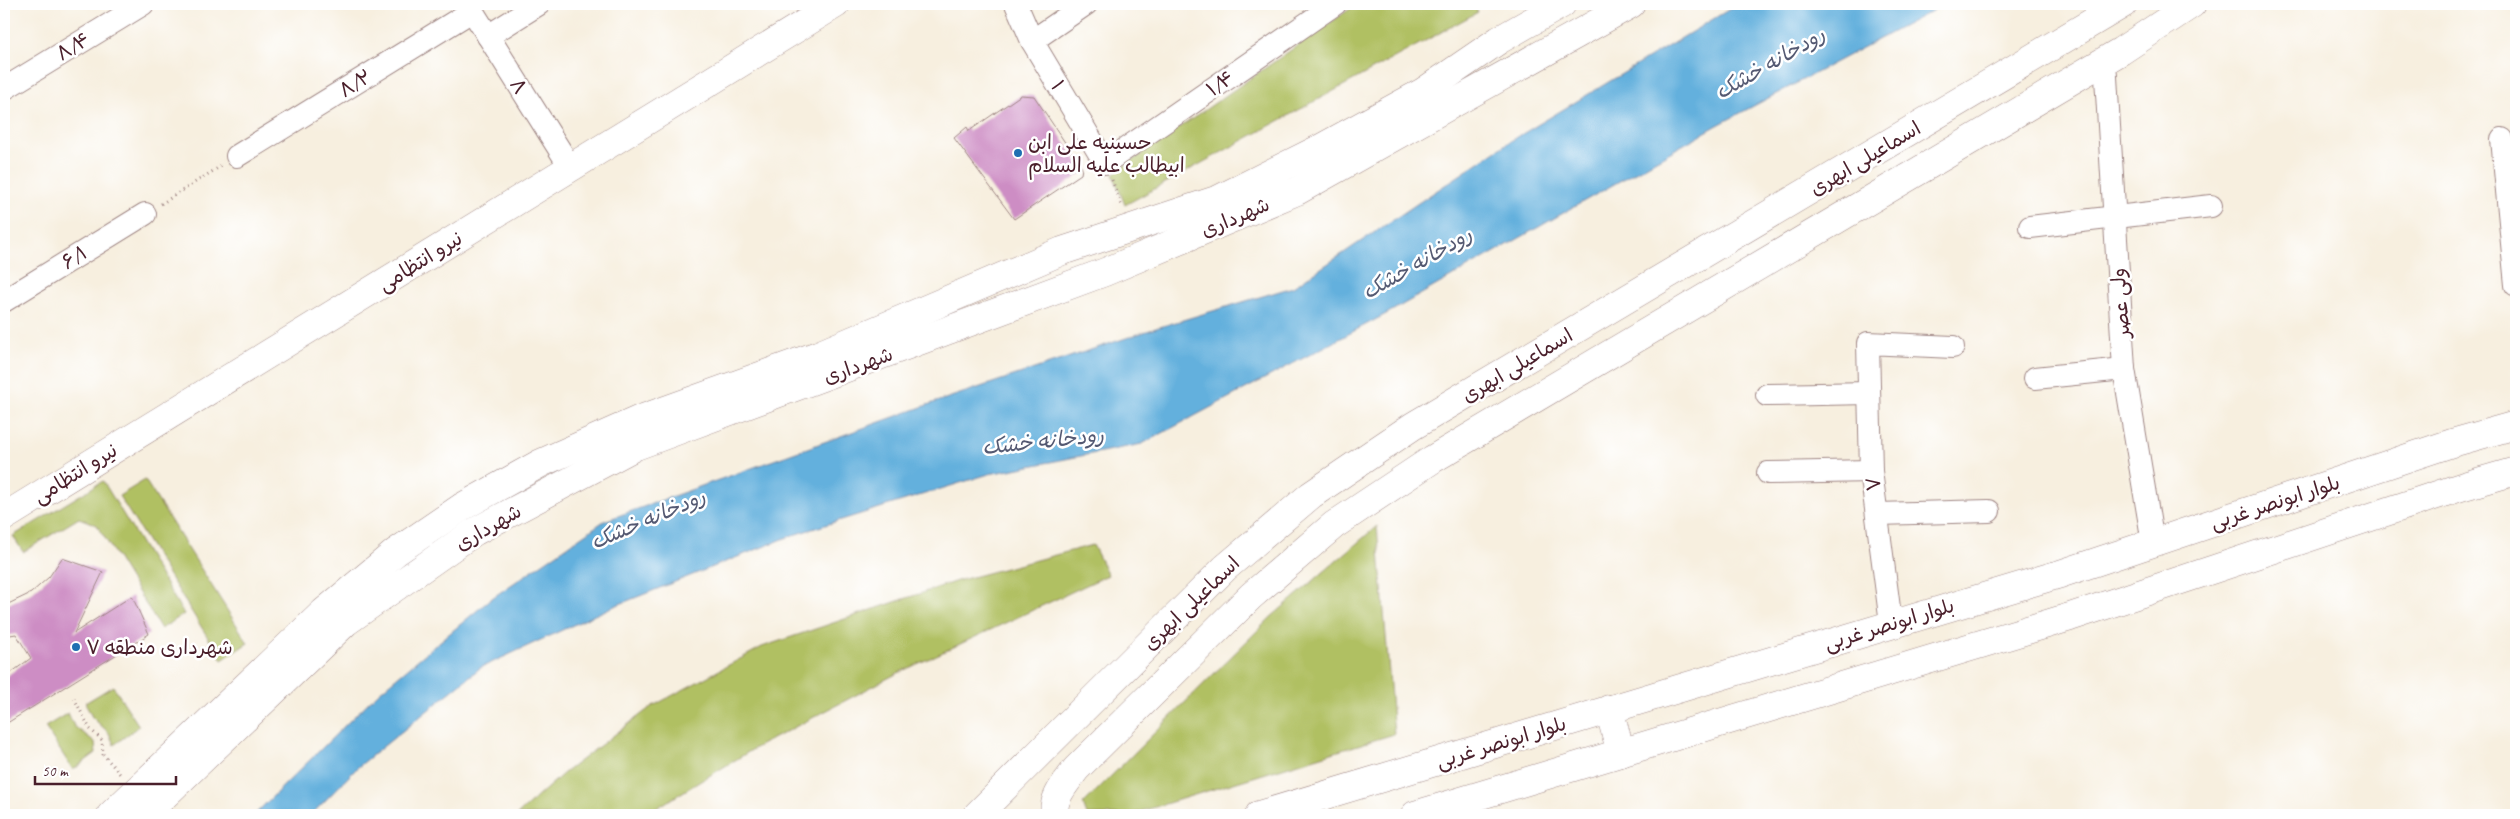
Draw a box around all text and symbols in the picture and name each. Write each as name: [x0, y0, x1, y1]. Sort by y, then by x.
water label: رودخانه خشک: [1711, 21, 1829, 105]
street label: ۸/۴: [52, 26, 95, 66]
street label: ۸/۲: [334, 64, 376, 103]
street label: ۱/۴: [1201, 65, 1239, 102]
street label: ۸: [504, 74, 533, 99]
street label: ۱: [1045, 76, 1070, 95]
street label: اسماعیلی ابهری: [1805, 116, 1925, 201]
place label: حسینیه علی ابن ابیطالب علیه السلام: [1028, 130, 1185, 180]
marker: حسینیه علی ابن ابیطالب علیه السلام: [1012, 147, 1024, 159]
street label: شهرداری: [1197, 192, 1273, 243]
water label: رودخانه خشک: [1358, 221, 1476, 305]
street label: نیرو انتظامی: [373, 226, 467, 297]
street label: ۶/۱: [57, 240, 92, 275]
street label: ولی عصر: [2106, 267, 2136, 341]
street label: اسماعیلی ابهری: [1457, 323, 1577, 408]
street label: شهرداری: [820, 341, 896, 390]
water label: رودخانه خشک: [981, 422, 1105, 460]
street label: نیرو انتظامی: [28, 438, 122, 509]
street label: بلوار ابونصر غربی: [2207, 470, 2343, 535]
street label: ۷: [1860, 475, 1887, 492]
water label: رودخانه خشک: [587, 483, 709, 555]
street label: شهرداری: [451, 499, 526, 556]
street label: اسماعیلی ابهری: [1138, 551, 1245, 656]
street label: بلوار ابونصر غربی: [1821, 593, 1957, 656]
place label: شهرداری منطقه ۷: [86, 635, 233, 660]
marker: شهرداری منطقه ۷: [70, 641, 82, 653]
street label: بلوار ابونصر غربی: [1433, 711, 1569, 774]
scale bar: [35, 754, 176, 786]
text: 50 m: [42, 762, 69, 781]

